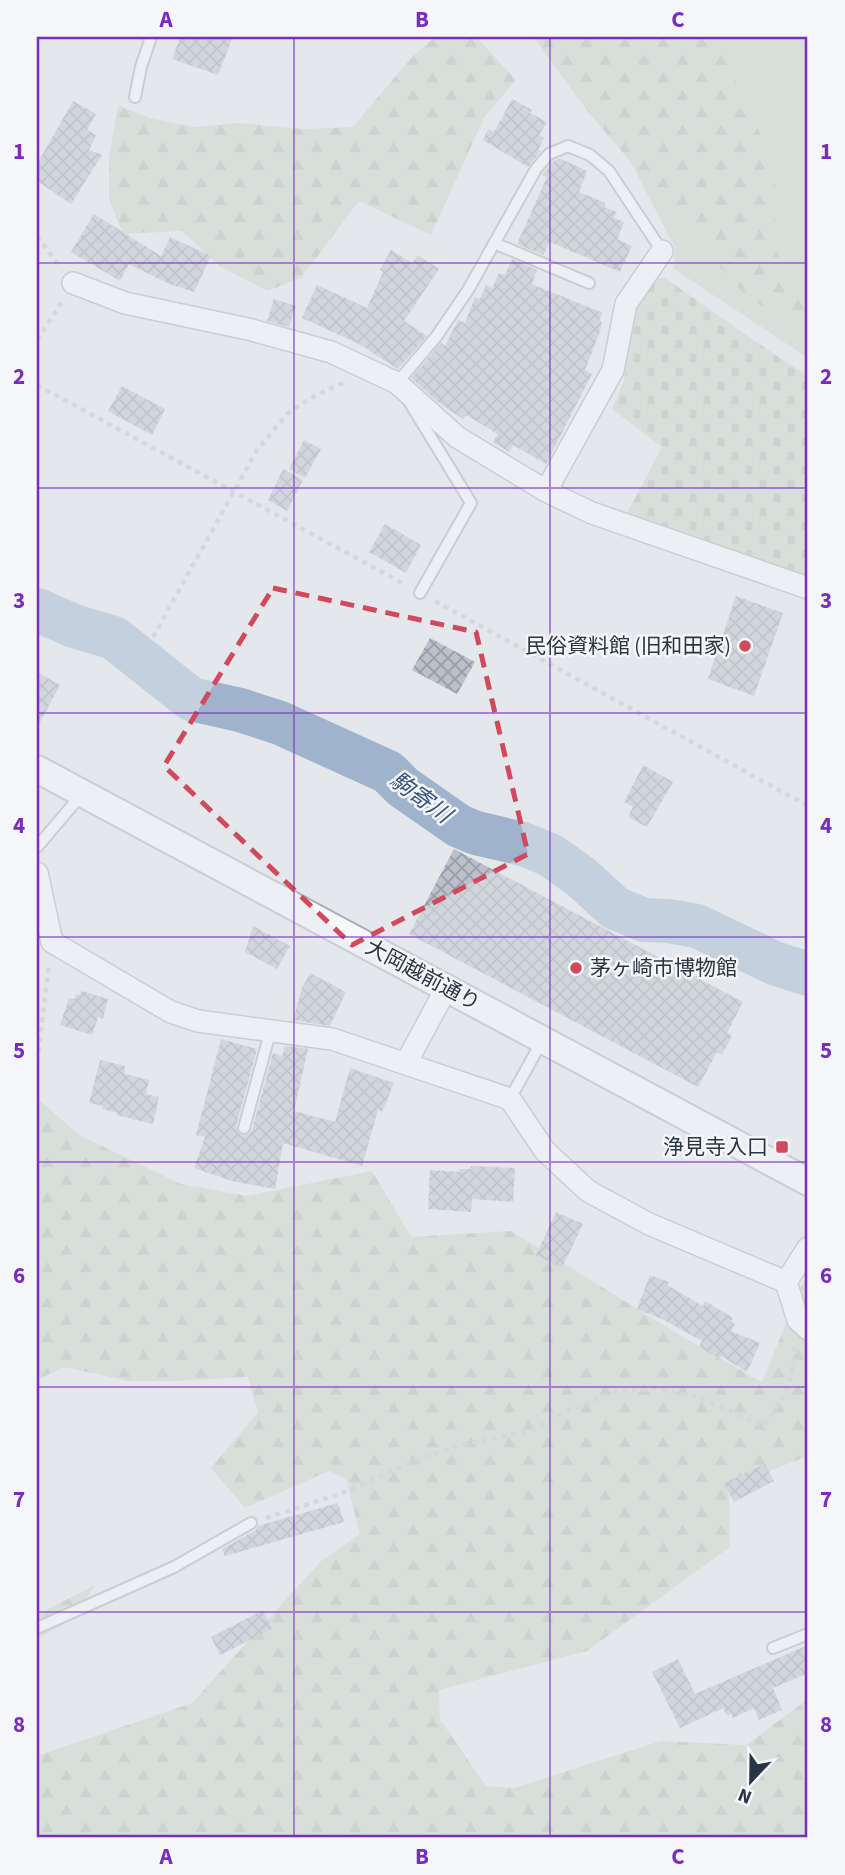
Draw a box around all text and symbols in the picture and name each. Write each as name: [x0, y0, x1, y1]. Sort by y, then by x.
text: A: [158, 3, 173, 36]
text: B: [415, 3, 429, 36]
text: C: [671, 3, 685, 36]
text: 1: [13, 135, 25, 168]
text: 1: [820, 135, 832, 168]
text: 2: [13, 360, 25, 393]
text: 2: [820, 360, 832, 393]
text: 3: [13, 584, 25, 617]
text: 3: [820, 584, 832, 617]
place label: 民俗資料館 (旧和田家): [525, 631, 731, 661]
marker: 民俗資料館 (旧和田家): [737, 638, 753, 654]
water label: 駒寄川: [383, 764, 461, 833]
text: 4: [13, 809, 25, 842]
text: 4: [820, 809, 832, 842]
street label: 大岡越前通り: [360, 932, 486, 1018]
place label: 茅ヶ崎市博物館: [590, 953, 737, 983]
marker: 茅ヶ崎市博物館: [568, 960, 584, 976]
text: 5: [13, 1034, 25, 1067]
text: 5: [820, 1034, 832, 1067]
place label: 浄見寺入口: [663, 1132, 768, 1162]
marker: 浄見寺入口: [774, 1139, 790, 1155]
text: 6: [13, 1259, 25, 1292]
text: 6: [820, 1259, 832, 1292]
text: 7: [13, 1483, 25, 1516]
text: 7: [820, 1483, 832, 1516]
text: 8: [13, 1708, 25, 1741]
text: 8: [820, 1708, 832, 1741]
north arrow: [716, 1745, 786, 1815]
text: N: [734, 1780, 756, 1810]
text: A: [158, 1840, 173, 1873]
text: B: [415, 1840, 429, 1873]
text: C: [671, 1840, 685, 1873]

